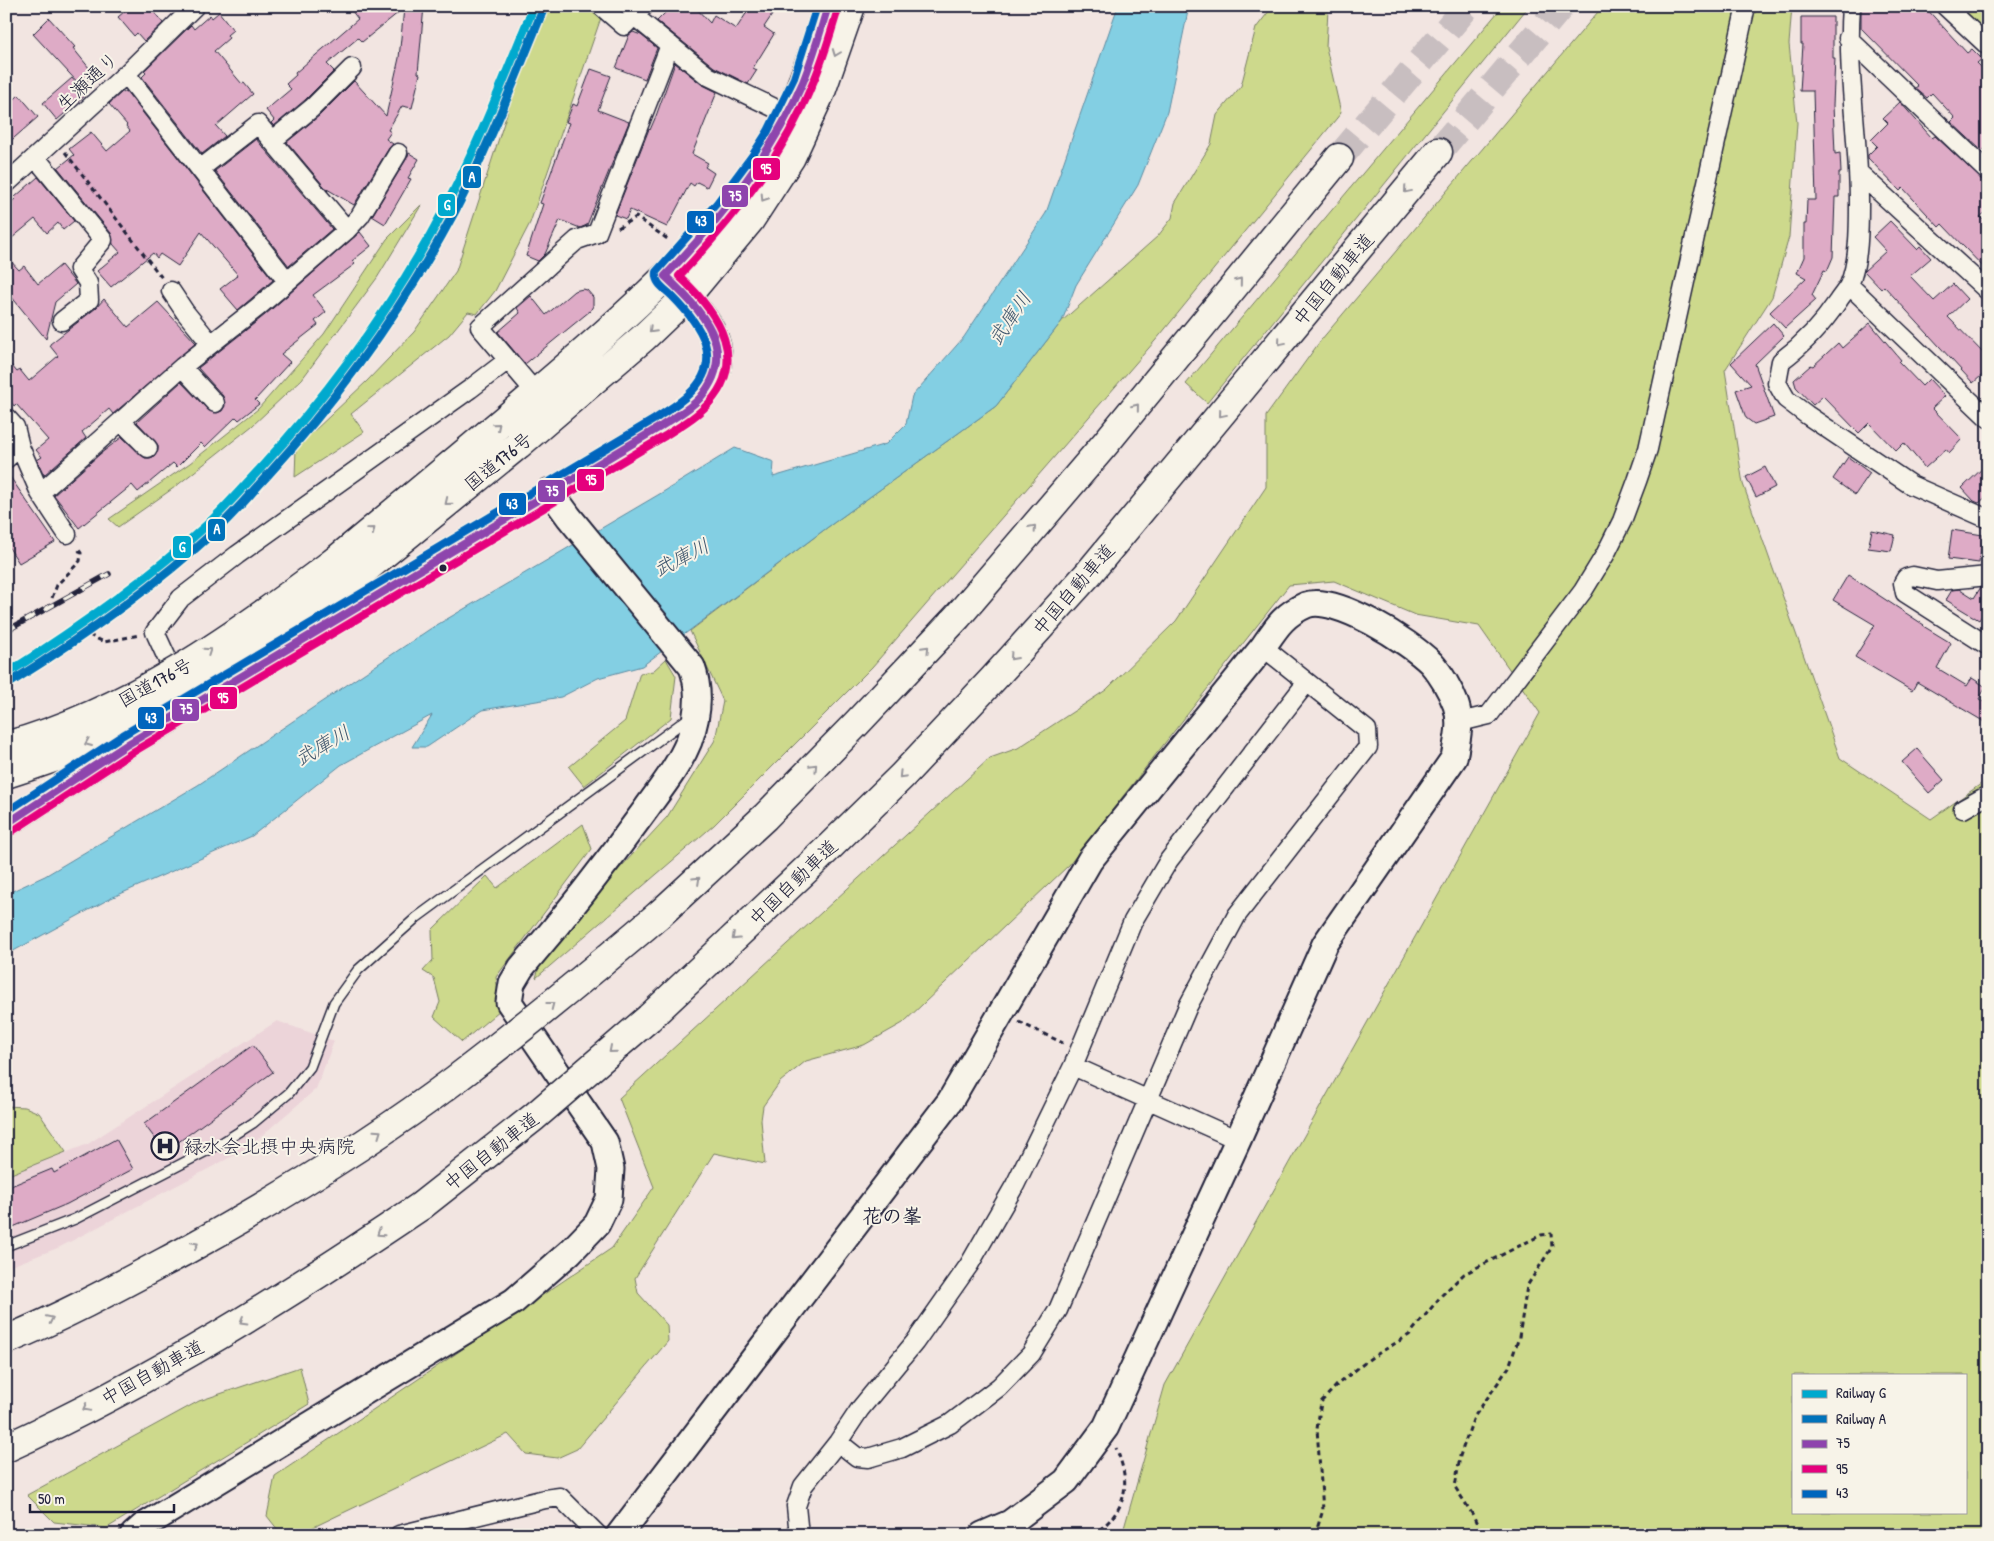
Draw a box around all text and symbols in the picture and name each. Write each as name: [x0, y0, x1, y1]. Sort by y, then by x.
street label: 生瀬通り: [50, 46, 124, 116]
one-way arrow: [832, 48, 842, 56]
line badge: 95: [752, 157, 781, 181]
text: 95: [760, 159, 772, 178]
line badge: A: [462, 165, 482, 189]
text: A: [469, 167, 476, 186]
line badge: 75: [721, 184, 749, 208]
one-way arrow: [1404, 184, 1413, 193]
text: 75: [728, 186, 742, 205]
one-way arrow: [761, 192, 771, 201]
line badge: G: [437, 193, 456, 217]
text: G: [444, 195, 451, 214]
line badge: 43: [686, 210, 715, 234]
text: 43: [695, 211, 707, 230]
street label: 中国自動車道: [1286, 227, 1380, 331]
one-way arrow: [1233, 278, 1241, 287]
water label: 武庫川: [981, 286, 1037, 350]
one-way arrow: [649, 324, 658, 333]
one-way arrow: [1279, 336, 1287, 345]
one-way arrow: [1130, 403, 1139, 412]
one-way arrow: [1219, 408, 1227, 417]
one-way arrow: [492, 422, 501, 431]
street label: 国道176号: [458, 425, 538, 497]
line badge: 95: [576, 468, 605, 492]
text: 95: [585, 470, 597, 489]
line badge: 75: [537, 479, 566, 503]
text: 75: [545, 481, 559, 500]
line badge: 43: [498, 492, 527, 516]
text: 43: [506, 494, 518, 513]
one-way arrow: [445, 497, 454, 505]
line badge: A: [207, 518, 226, 542]
text: A: [214, 519, 221, 538]
one-way arrow: [1028, 524, 1037, 533]
one-way arrow: [367, 526, 376, 535]
water label: 武庫川: [648, 531, 714, 583]
line badge: G: [172, 535, 192, 559]
text: G: [179, 537, 186, 556]
street label: 中国自動車道: [1026, 537, 1120, 641]
unlabelled marker: [438, 563, 448, 573]
one-way arrow: [920, 646, 929, 655]
one-way arrow: [203, 648, 212, 658]
street label: 国道176号: [113, 651, 197, 713]
one-way arrow: [1010, 651, 1019, 660]
line badge: 95: [209, 686, 238, 710]
text: 95: [217, 688, 229, 707]
line badge: 75: [171, 698, 200, 722]
text: 75: [179, 699, 193, 718]
line badge: 43: [137, 706, 165, 730]
text: 43: [145, 708, 157, 727]
water label: 武庫川: [289, 718, 355, 772]
one-way arrow: [84, 737, 93, 748]
one-way arrow: [808, 764, 817, 773]
one-way arrow: [899, 770, 908, 779]
street label: 中国自動車道: [743, 833, 843, 931]
one-way arrow: [692, 877, 701, 886]
one-way arrow: [732, 931, 741, 940]
one-way arrow: [545, 1002, 555, 1011]
one-way arrow: [609, 1044, 618, 1052]
street label: 中国自動車道: [438, 1106, 544, 1196]
one-way arrow: [373, 1130, 382, 1139]
hospital icon: 緑水会北摂中央病院: [150, 1131, 180, 1161]
place label: 緑水会北摂中央病院: [184, 1133, 355, 1159]
district label: 花の峯: [862, 1202, 922, 1229]
one-way arrow: [376, 1227, 385, 1237]
one-way arrow: [190, 1241, 199, 1251]
one-way arrow: [45, 1315, 54, 1325]
one-way arrow: [240, 1315, 249, 1325]
street label: 中国自動車道: [96, 1333, 208, 1411]
legend: [1792, 1374, 1966, 1514]
text: Railway G: [1836, 1382, 1887, 1403]
one-way arrow: [82, 1402, 91, 1412]
text: Railway A: [1836, 1408, 1887, 1429]
text: 75: [1836, 1432, 1850, 1453]
text: 95: [1836, 1458, 1849, 1479]
scale bar: [30, 1481, 174, 1513]
text: 43: [1836, 1482, 1849, 1503]
text: 50 m: [38, 1488, 65, 1509]

